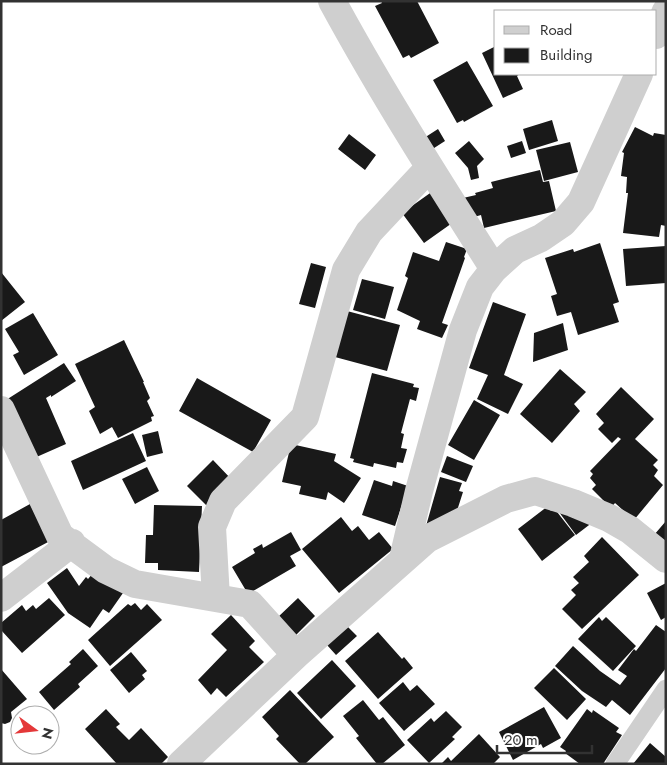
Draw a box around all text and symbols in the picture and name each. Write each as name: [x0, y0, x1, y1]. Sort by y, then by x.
legend: [494, 10, 657, 75]
text: Road: [540, 19, 572, 41]
text: Building: [540, 44, 592, 66]
north arrow: [10, 705, 60, 755]
scale bar: [497, 722, 592, 754]
text: N: [36, 725, 59, 741]
text: 20 m: [504, 729, 538, 751]

